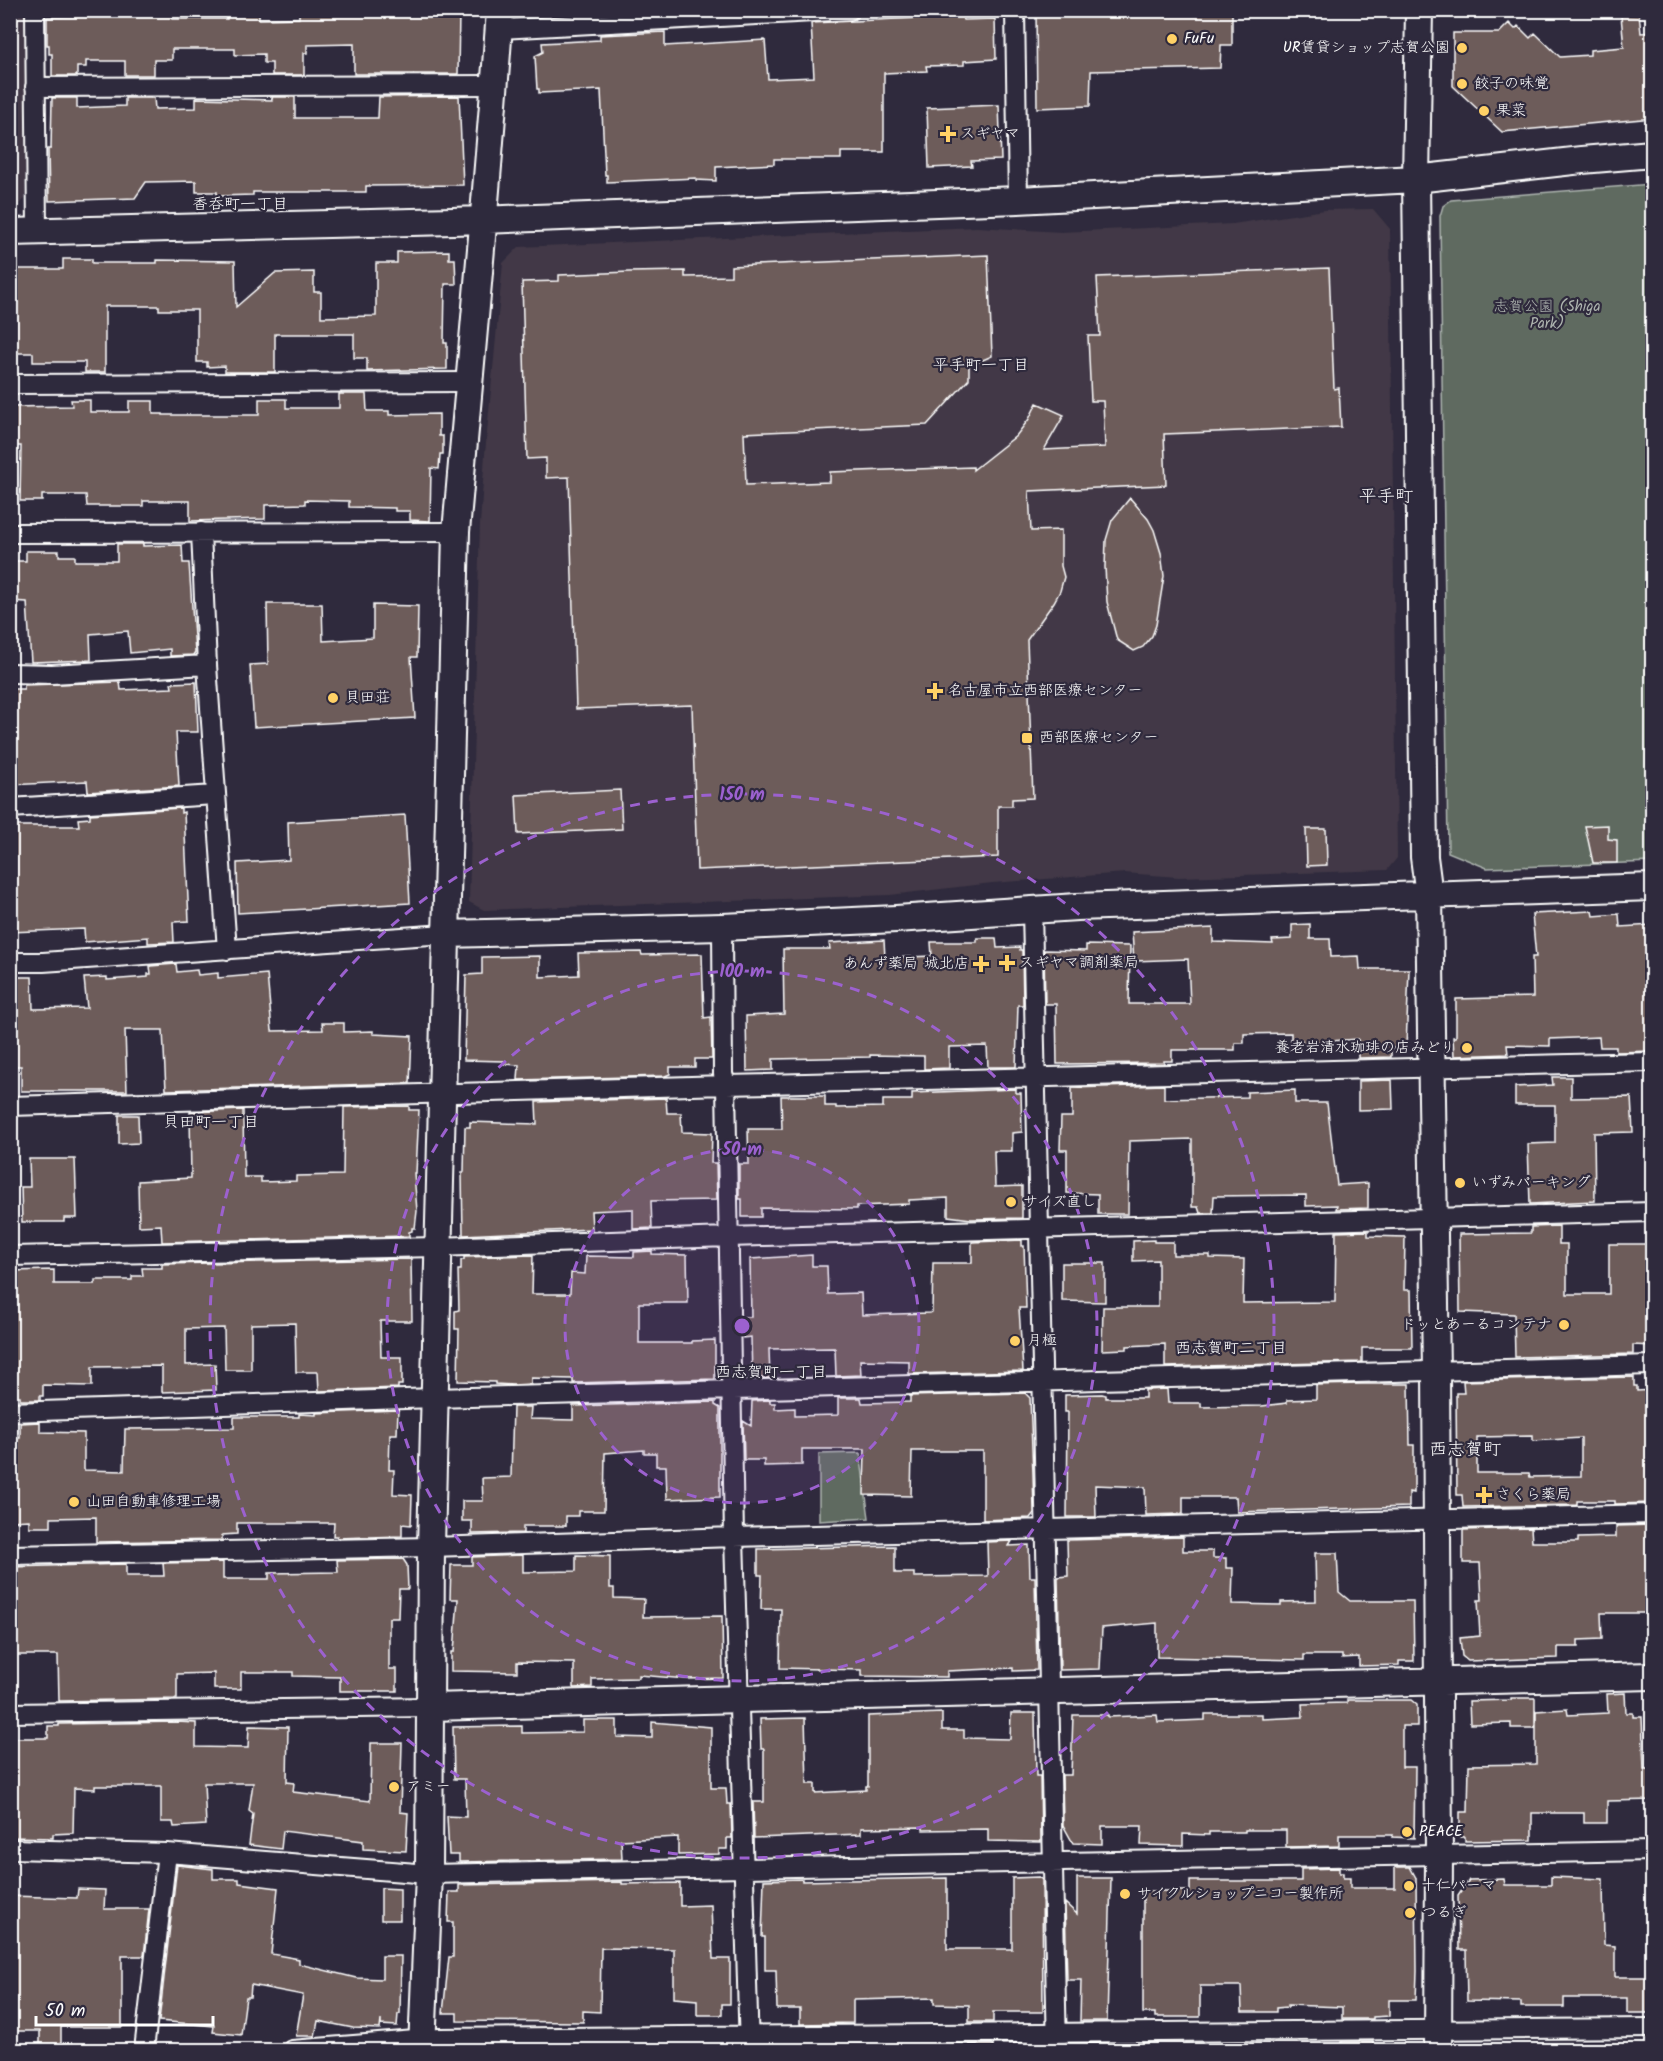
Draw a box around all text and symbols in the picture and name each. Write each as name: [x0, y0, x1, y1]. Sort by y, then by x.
place label: FuFu: [1184, 27, 1214, 51]
marker: FuFu: [1165, 32, 1179, 46]
place label: UR賃貸ショップ志賀公園: [1283, 36, 1450, 60]
marker: UR賃貸ショップ志賀公園: [1455, 41, 1469, 55]
place label: 餃子の味覚: [1474, 72, 1549, 96]
marker: 餃子の味覚: [1455, 77, 1469, 91]
place label: 果菜: [1496, 99, 1526, 123]
marker: 果菜: [1477, 104, 1491, 118]
place label: スギヤマ: [960, 122, 1020, 146]
marker: スギヤマ: [941, 127, 955, 141]
district label: 香呑町一丁目: [192, 192, 288, 217]
park label: 志賀公園 (Shiga Park): [1493, 295, 1601, 336]
district label: 平手町一丁目: [933, 353, 1029, 378]
district label: 平手町: [1359, 483, 1413, 512]
place label: 名古屋市立西部医療センター: [948, 679, 1142, 703]
marker: 名古屋市立西部医療センター: [926, 682, 944, 700]
place label: 貝田荘: [345, 686, 390, 710]
marker: 貝田荘: [326, 691, 340, 705]
place label: 西部医療センター: [1039, 726, 1158, 750]
marker: 西部医療センター: [1020, 731, 1034, 745]
text: 150 m: [719, 781, 765, 810]
place label: スギヤマ調剤薬局: [1019, 951, 1139, 975]
place label: あんず薬局 城北店: [844, 952, 969, 976]
marker: スギヤマ調剤薬局: [1000, 956, 1014, 970]
marker: あんず薬局 城北店: [974, 957, 988, 971]
text: 100 m: [719, 958, 765, 987]
place label: 養老岩清水珈琲の店みどり: [1275, 1036, 1455, 1060]
marker: 養老岩清水珈琲の店みどり: [1460, 1041, 1474, 1055]
district label: 貝田町一丁目: [163, 1110, 259, 1135]
text: 50 m: [721, 1136, 762, 1165]
place label: いずみパーキング: [1472, 1171, 1591, 1195]
marker: いずみパーキング: [1453, 1176, 1467, 1190]
place label: サイズ直し: [1023, 1190, 1097, 1214]
marker: サイズ直し: [1004, 1195, 1018, 1209]
place label: ドッとあーるコンテナ: [1401, 1313, 1552, 1337]
centre of rings: [732, 1316, 752, 1336]
marker: ドッとあーるコンテナ: [1557, 1318, 1571, 1332]
place label: 月極: [1027, 1329, 1057, 1353]
marker: 月極: [1008, 1334, 1022, 1348]
district label: 西志賀町二丁目: [1175, 1336, 1287, 1361]
district label: 西志賀町一丁目: [715, 1360, 827, 1385]
district label: 西志賀町: [1429, 1436, 1501, 1465]
place label: さくら薬局: [1496, 1483, 1571, 1507]
marker: さくら薬局: [1477, 1488, 1491, 1502]
place label: 山田自動車修理工場: [86, 1490, 221, 1514]
marker: 山田自動車修理工場: [67, 1495, 81, 1509]
place label: アミー: [406, 1775, 451, 1799]
marker: アミー: [387, 1780, 401, 1794]
place label: PEACE: [1419, 1820, 1464, 1844]
marker: PEACE: [1400, 1825, 1414, 1839]
place label: 十仁パーマ: [1421, 1874, 1496, 1898]
marker: 十仁パーマ: [1402, 1879, 1416, 1893]
place label: サイクルショップニコー製作所: [1137, 1882, 1343, 1906]
marker: サイクルショップニコー製作所: [1118, 1887, 1132, 1901]
place label: つるぎ: [1422, 1901, 1467, 1925]
marker: つるぎ: [1403, 1906, 1417, 1920]
scale bar: [36, 1989, 213, 2027]
text: 50 m: [45, 1997, 85, 2026]

